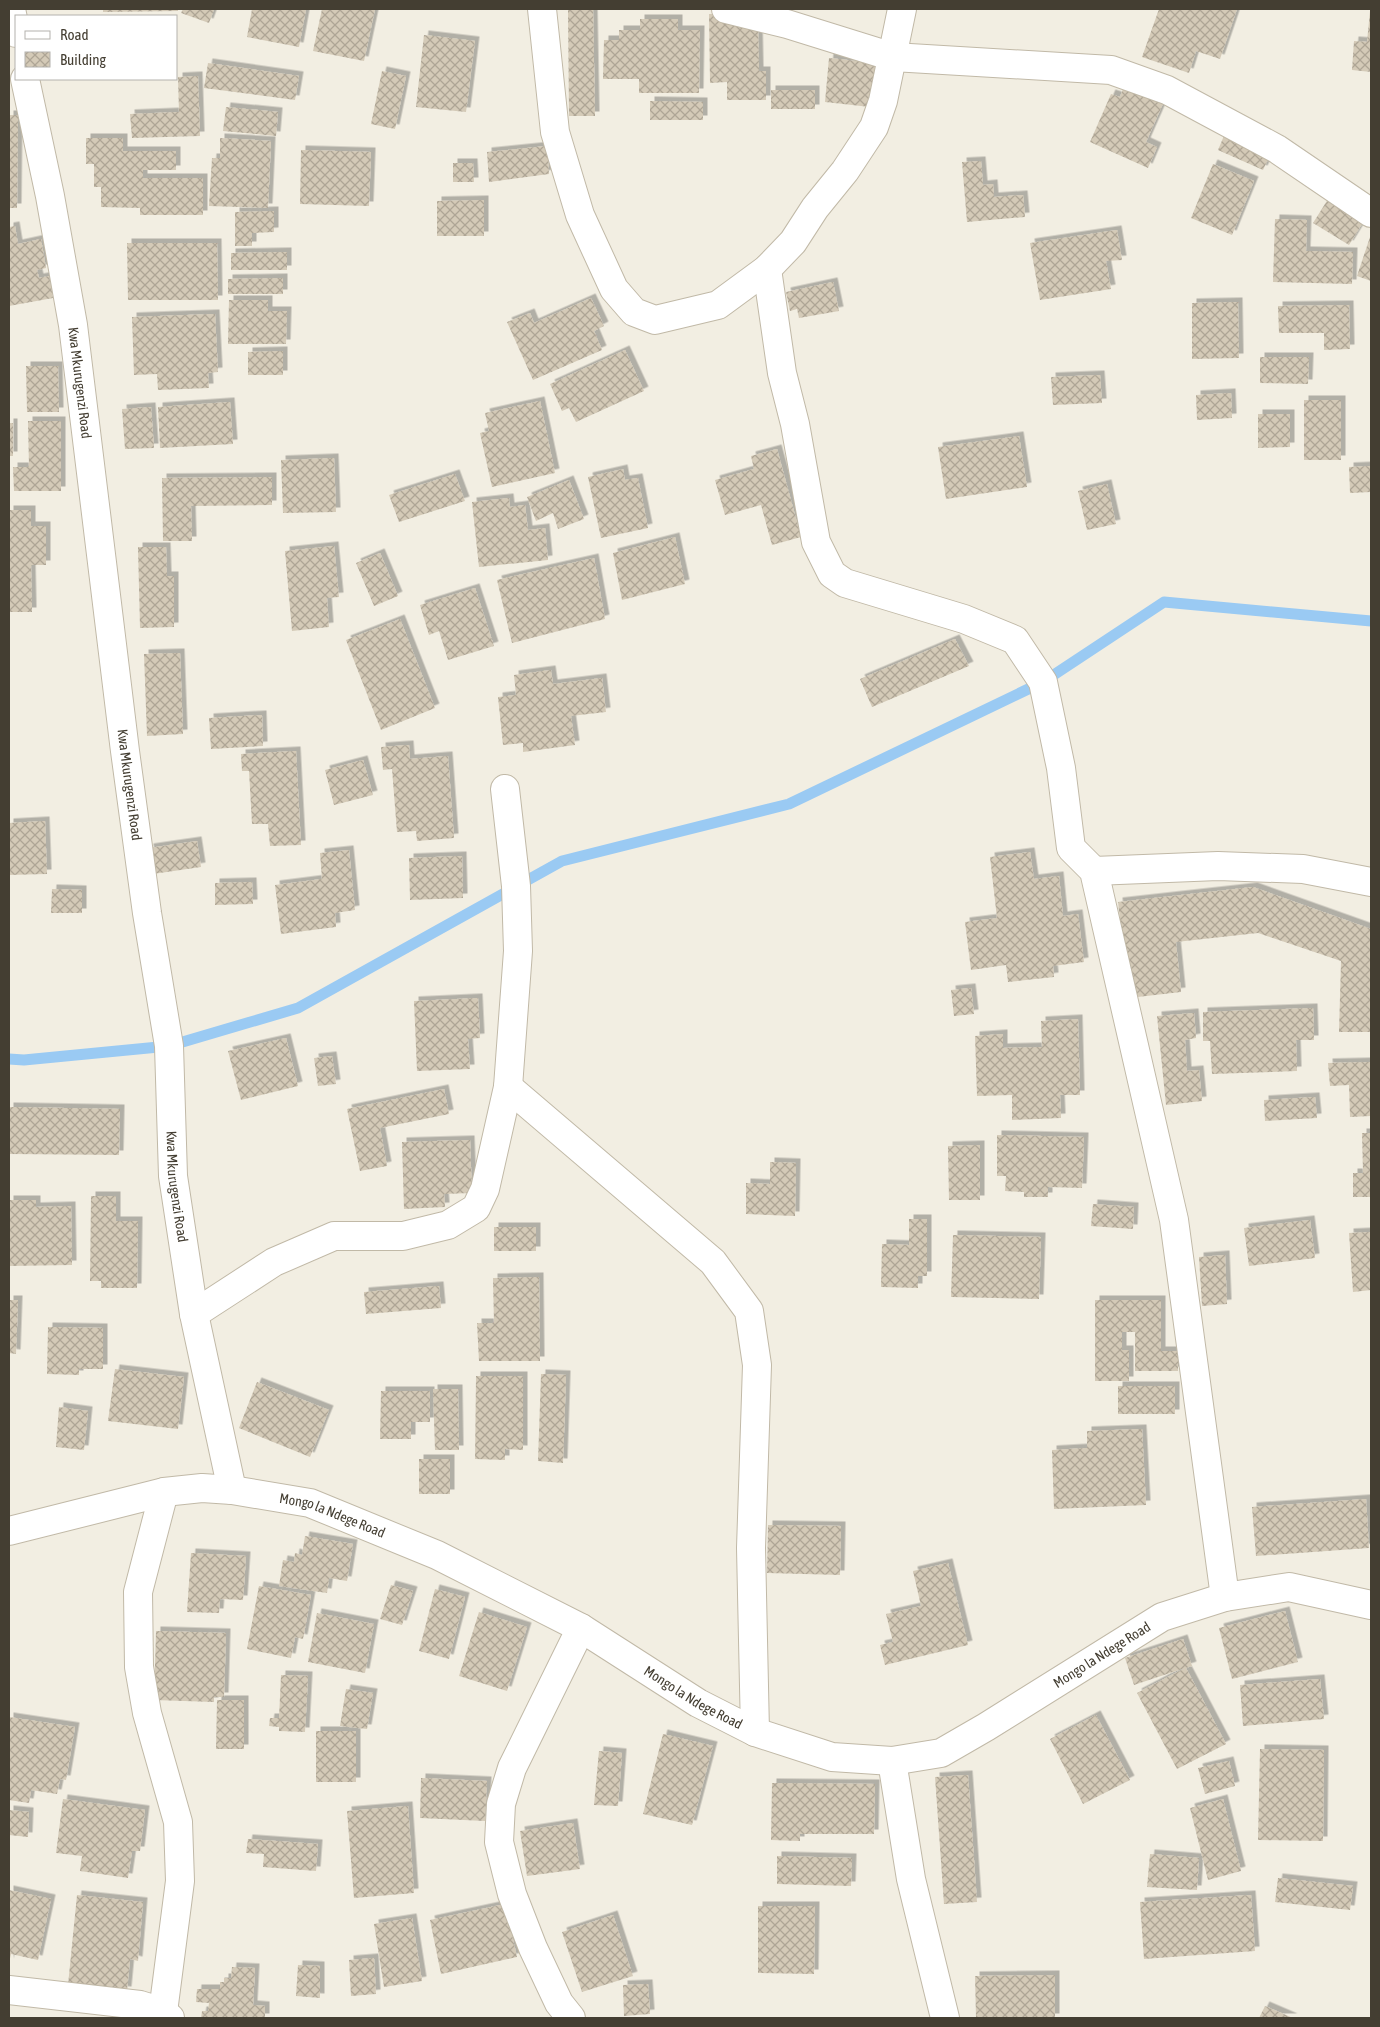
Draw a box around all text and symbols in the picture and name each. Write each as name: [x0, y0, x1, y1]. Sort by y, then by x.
legend: [15, 15, 178, 80]
text: Road: [60, 26, 89, 43]
text: Building: [60, 51, 106, 68]
street label: Kwa Mkurugenzi Road: [65, 326, 95, 440]
street label: Kwa Mkurugenzi Road: [114, 728, 145, 842]
street label: Kwa Mkurugenzi Road: [164, 1130, 191, 1243]
street label: Mongo la Ndege Road: [278, 1490, 387, 1541]
street label: Mongo la Ndege Road: [1050, 1618, 1153, 1691]
street label: Mongo la Ndege Road: [641, 1663, 745, 1732]

